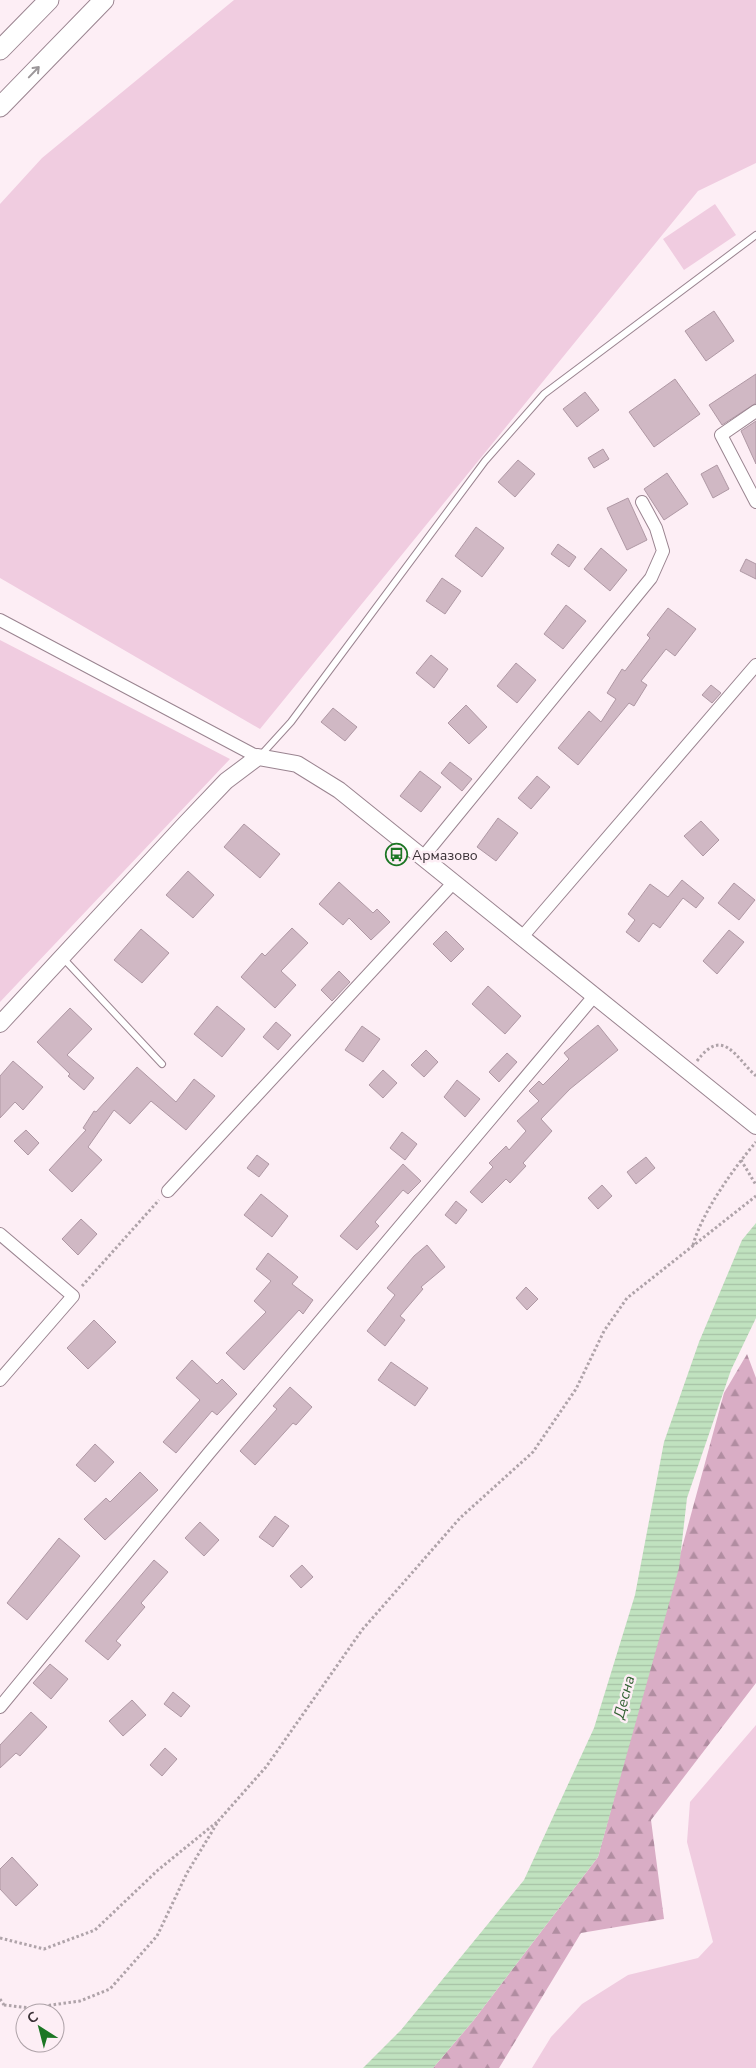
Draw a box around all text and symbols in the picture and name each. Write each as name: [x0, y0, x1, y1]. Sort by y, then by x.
one-way arrow: [28, 65, 40, 78]
bus stop icon: Армазово: [384, 843, 408, 867]
place label: Армазово: [412, 846, 478, 865]
water label: Десна: [608, 1673, 639, 1722]
north arrow: [15, 2003, 65, 2053]
text: С: [23, 2007, 42, 2028]

